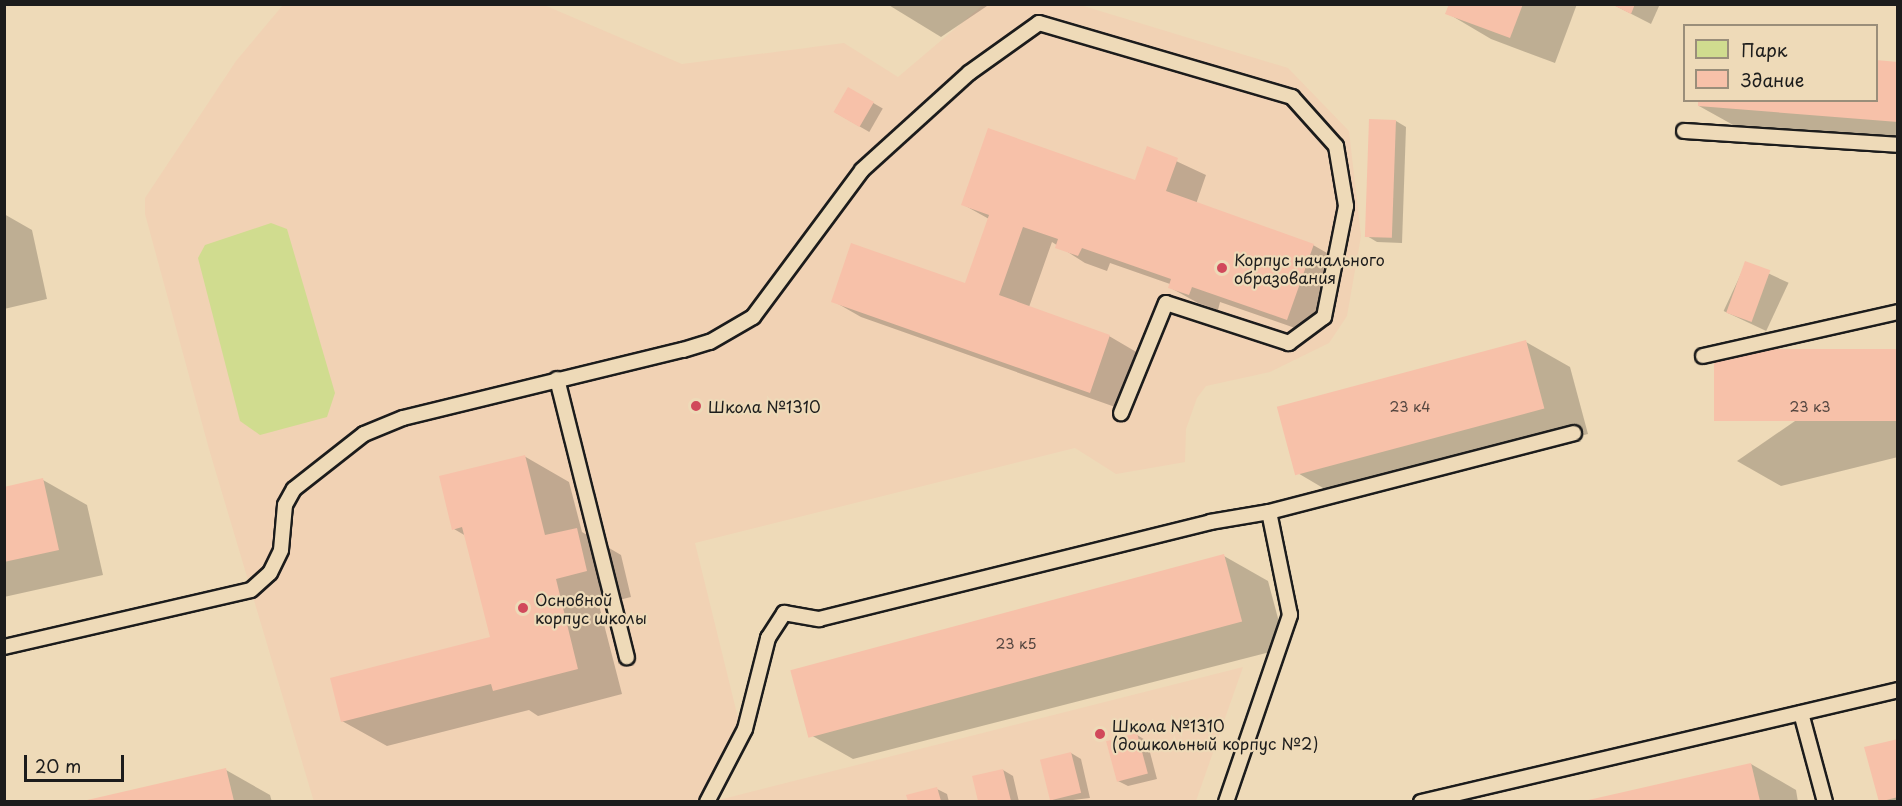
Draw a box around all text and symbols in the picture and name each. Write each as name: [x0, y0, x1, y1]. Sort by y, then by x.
legend: [1683, 24, 1878, 102]
text: Парк: [1741, 36, 1787, 63]
text: Здание: [1741, 66, 1804, 93]
place label: Корпус начального образования: [1234, 249, 1386, 287]
marker: Корпус начального образования: [1215, 261, 1229, 275]
place label: Школа №1310: [708, 396, 821, 416]
marker: Школа №1310: [689, 399, 703, 413]
house number: 23 к4: [1389, 399, 1431, 415]
house number: 23 к3: [1789, 399, 1831, 415]
place label: Основной корпус школы: [535, 589, 648, 627]
marker: Основной корпус школы: [516, 601, 530, 615]
house number: 23 к5: [996, 636, 1036, 652]
place label: Школа №1310 (дошкольный корпус №2): [1112, 715, 1319, 753]
marker: Школа №1310 (дошкольный корпус №2): [1093, 727, 1107, 741]
scale bar: [27, 743, 128, 781]
text: 20 m: [35, 752, 81, 779]

